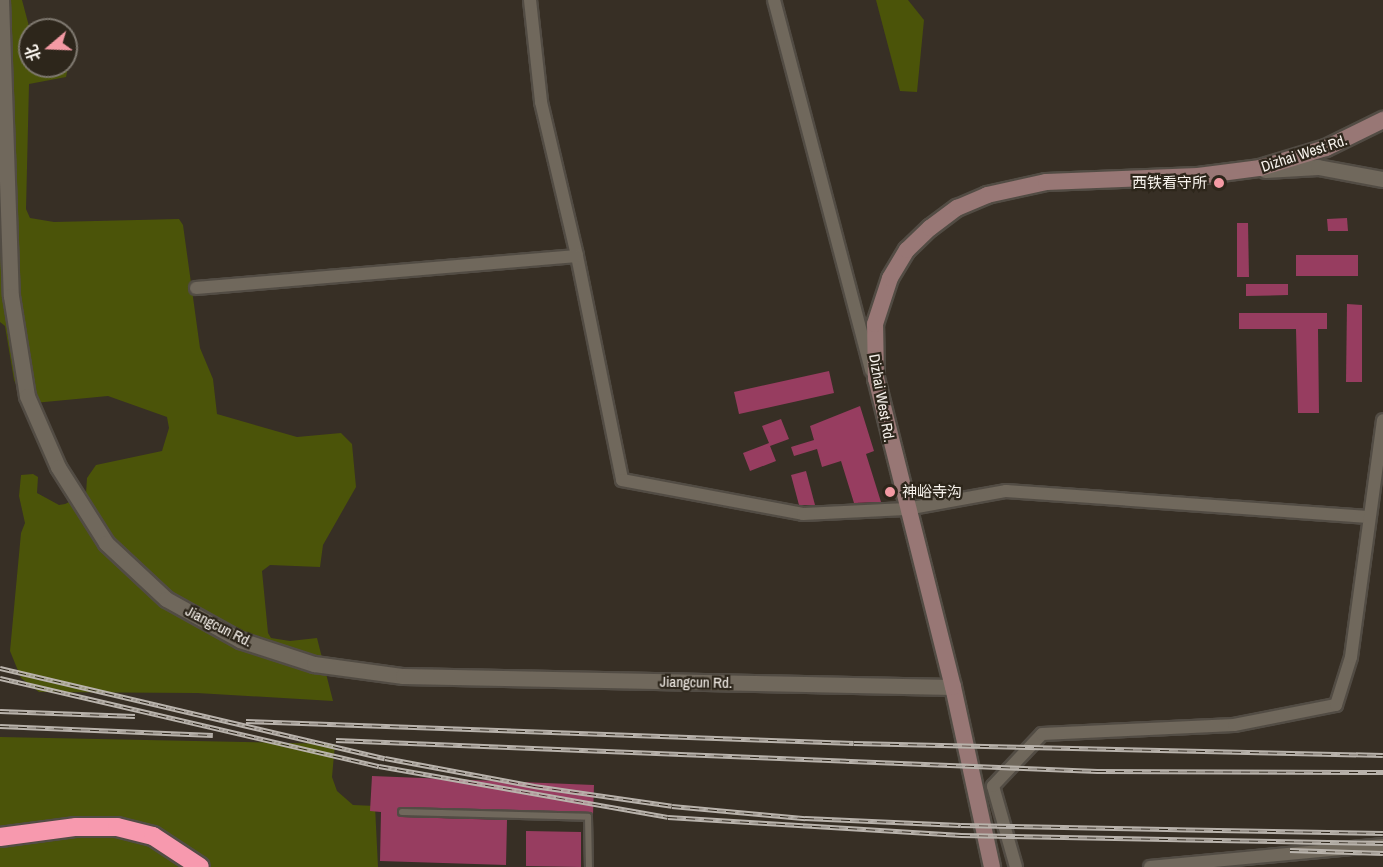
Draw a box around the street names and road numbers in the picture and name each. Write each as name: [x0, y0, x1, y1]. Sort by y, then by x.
street label: Dizhai West Rd.: [1259, 131, 1349, 175]
street label: Dizhai West Rd.: [865, 352, 899, 444]
street label: Jiangcun Rd.: [183, 602, 255, 650]
street label: Jiangcun Rd.: [660, 672, 732, 692]

